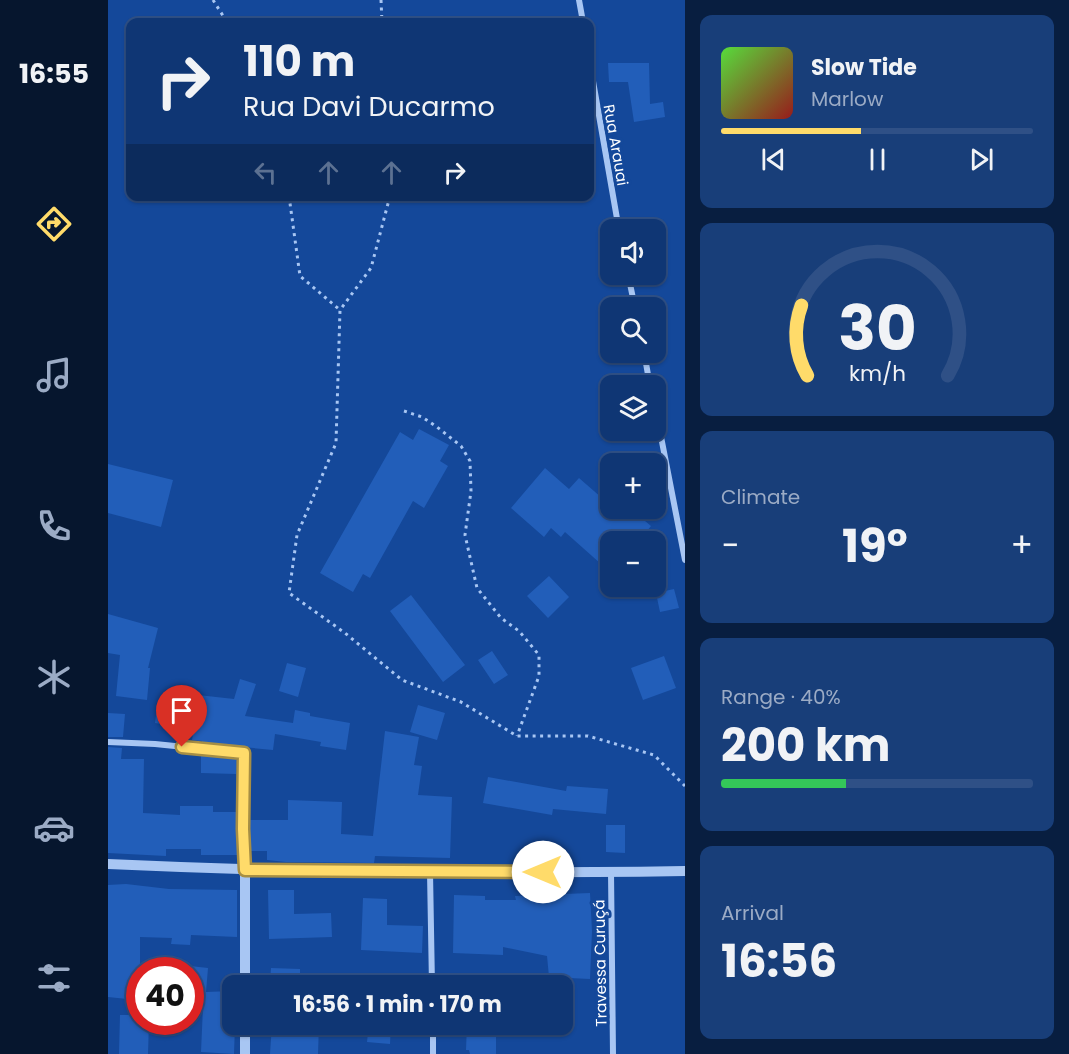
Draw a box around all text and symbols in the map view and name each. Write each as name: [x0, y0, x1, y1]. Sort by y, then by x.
text: 110 m: [243, 32, 355, 91]
icon: right: [144, 42, 222, 120]
text: Slow Tide: [811, 52, 917, 83]
text: 16:55: [19, 55, 89, 92]
text: Marlow: [811, 85, 883, 113]
text: Rua Davi Ducarmo: [243, 88, 495, 125]
street label: Rua Arauai: [599, 103, 633, 187]
icon: previous: [757, 143, 790, 176]
icon: pause: [861, 143, 894, 176]
icon: next: [965, 143, 998, 176]
icon: left: [249, 156, 282, 189]
icon: ahead: [312, 156, 345, 189]
icon: ahead: [375, 156, 408, 189]
icon: right: [438, 156, 471, 189]
icon: directions: [33, 203, 75, 245]
map controls: [600, 219, 666, 597]
button: sound: [600, 219, 666, 285]
text: 30: [838, 284, 916, 372]
button: search: [600, 297, 666, 363]
icon: music: [33, 354, 75, 396]
text: km/h: [848, 359, 906, 390]
button: layers: [600, 375, 666, 441]
button: +: [600, 453, 666, 519]
text: Climate: [721, 483, 800, 511]
icon: phone: [33, 505, 75, 547]
text: 19°: [842, 515, 908, 578]
text: −: [721, 522, 739, 569]
text: +: [1010, 522, 1033, 569]
button: −: [600, 531, 666, 597]
icon: climate: [33, 656, 75, 698]
text: Range · 40%: [721, 683, 841, 711]
pin: [156, 685, 207, 747]
icon: arrive: [165, 694, 198, 727]
text: 200 km: [721, 714, 890, 777]
icon: car: [33, 807, 75, 849]
position arrow: [511, 840, 575, 904]
street label: Travessa Curuçá: [588, 899, 612, 1027]
text: Arrival: [721, 899, 784, 927]
text: 16:56: [721, 930, 837, 993]
icon: filters: [33, 957, 75, 999]
speed limit sign: 40: [126, 957, 204, 1035]
text: 16:56 · 1 min · 170 m: [293, 989, 502, 1020]

